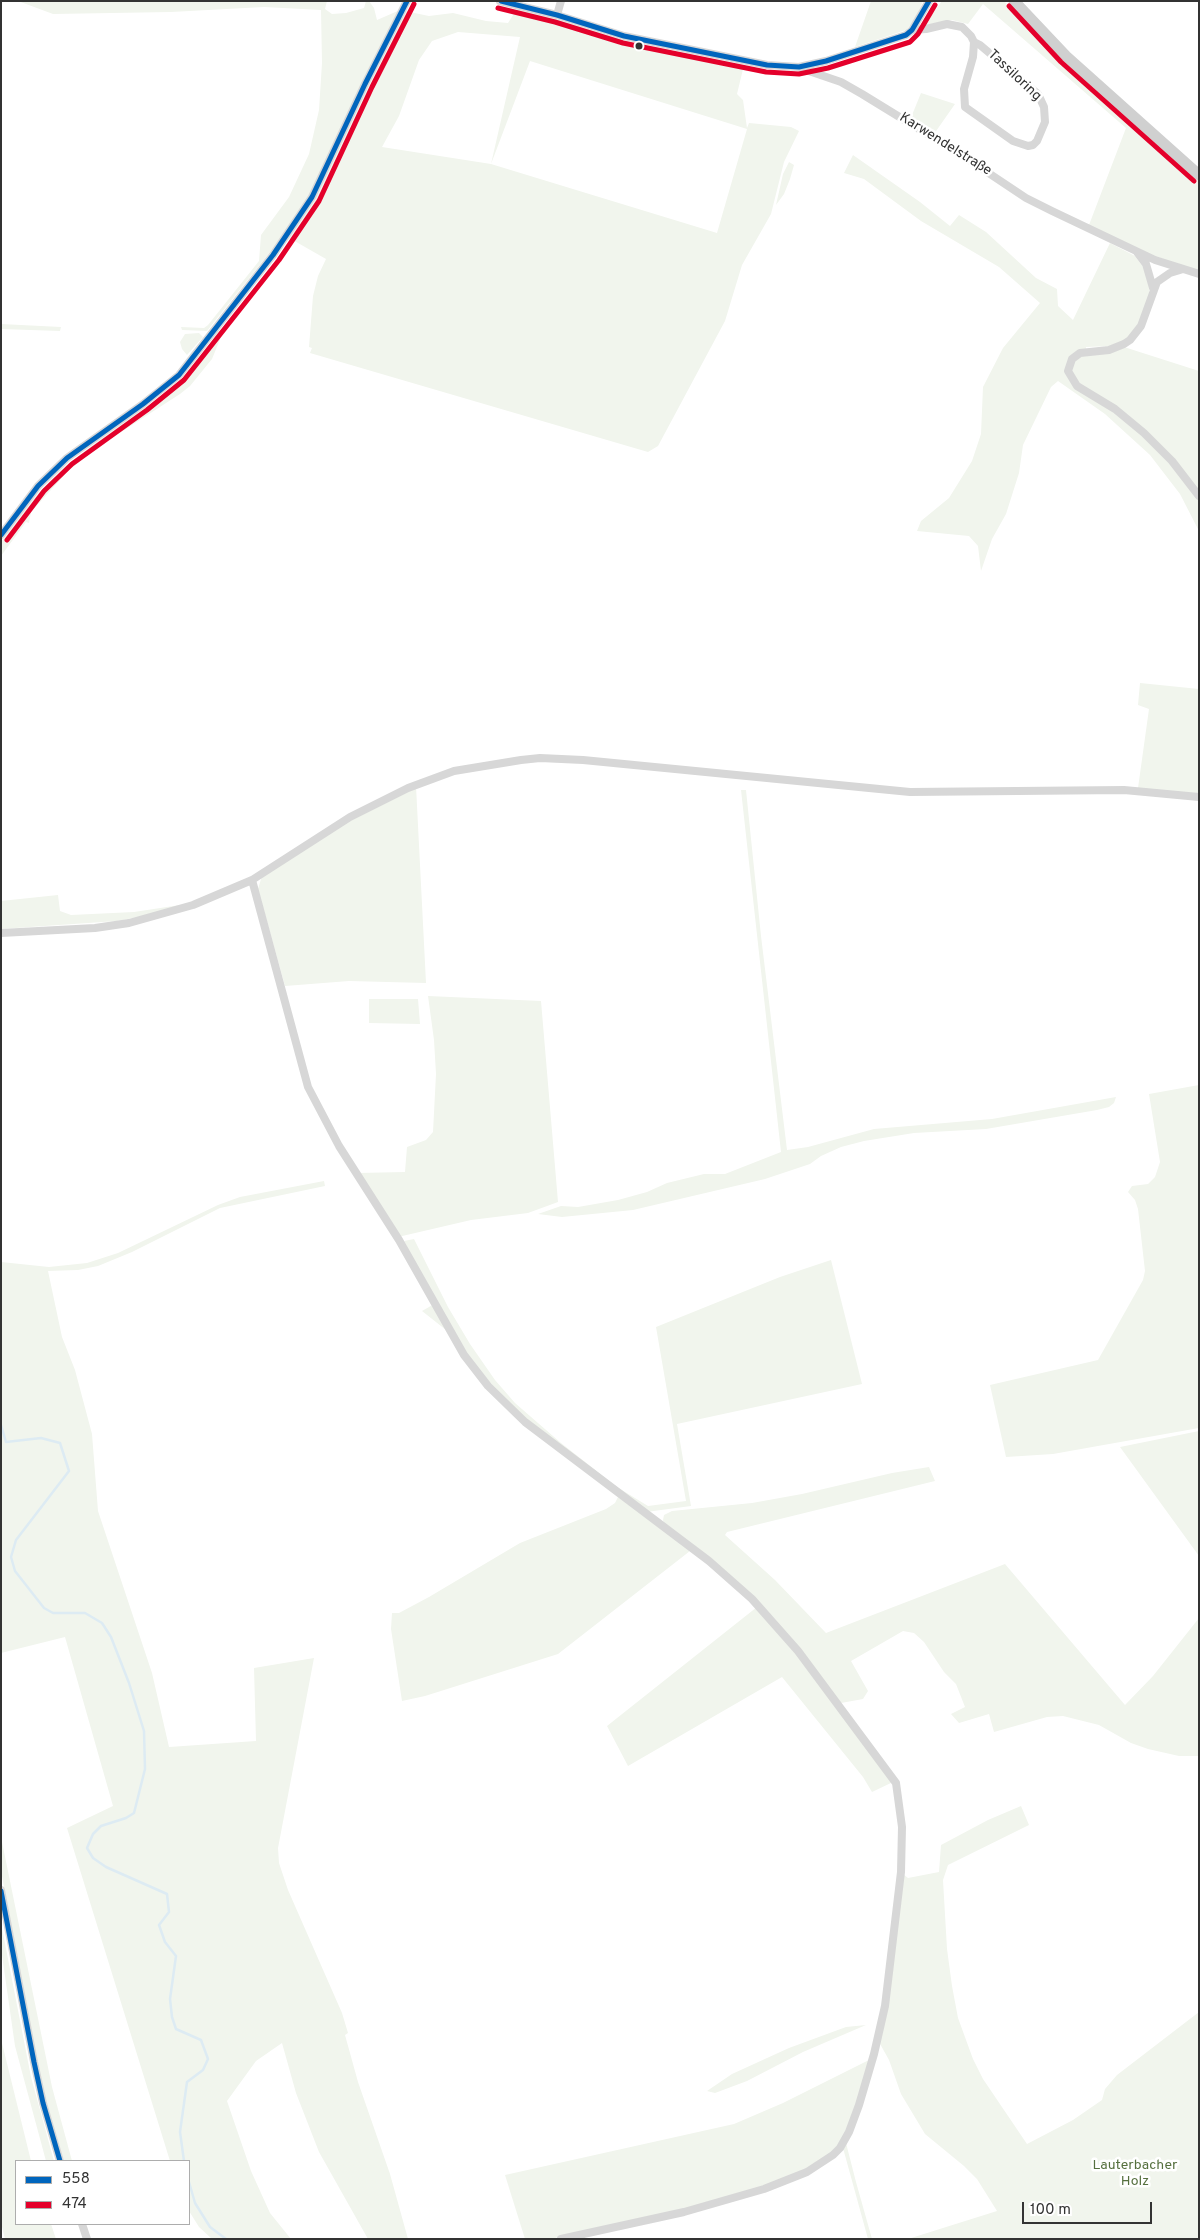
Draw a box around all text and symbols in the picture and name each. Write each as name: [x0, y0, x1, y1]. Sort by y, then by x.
unlabelled marker: [634, 41, 644, 51]
street label: Tassiloring: [984, 47, 1044, 105]
street label: Karwendelstraße: [896, 110, 994, 180]
park label: Lauterbacher Holz: [1092, 2158, 1178, 2190]
legend: [15, 2160, 190, 2225]
text: 558: [62, 2170, 90, 2189]
scale bar: [1025, 2192, 1155, 2224]
text: 474: [62, 2195, 87, 2214]
text: 100 m: [1030, 2201, 1071, 2220]

